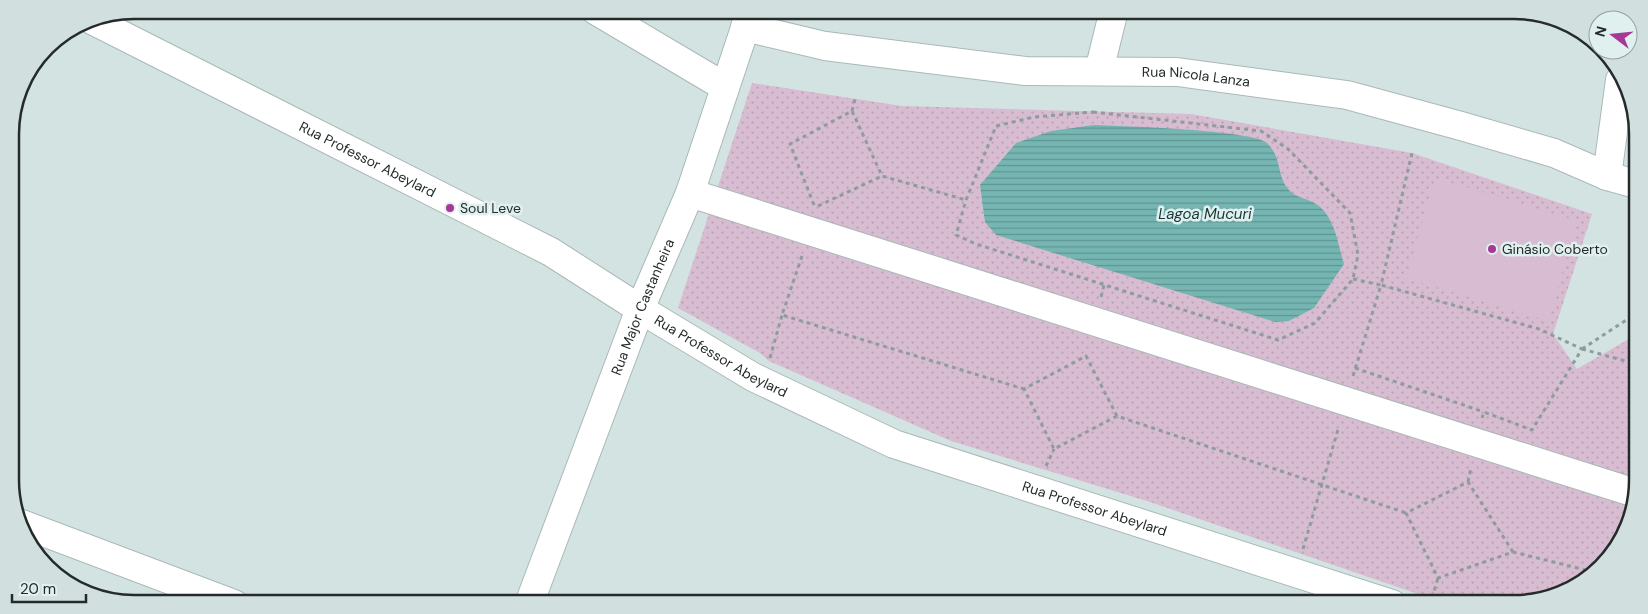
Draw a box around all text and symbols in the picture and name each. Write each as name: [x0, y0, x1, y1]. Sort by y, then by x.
north arrow: [1588, 10, 1638, 60]
text: N: [1590, 24, 1611, 39]
street label: Rua Nicola Lanza: [1142, 63, 1251, 91]
street label: Rua Professor Abeylard: [296, 117, 439, 201]
place label: Soul Leve: [460, 199, 521, 217]
marker: Soul Leve: [444, 202, 456, 214]
water label: Lagoa Mucuri: [1158, 204, 1252, 224]
street label: Rua Major Castanheira: [607, 236, 678, 378]
place label: Ginásio Coberto: [1502, 240, 1608, 258]
marker: Ginásio Coberto: [1486, 243, 1498, 255]
street label: Rua Professor Abeylard: [651, 311, 791, 401]
street label: Rua Professor Abeylard: [1020, 477, 1169, 540]
scale bar: [12, 572, 86, 604]
text: 20 m: [20, 579, 56, 599]

